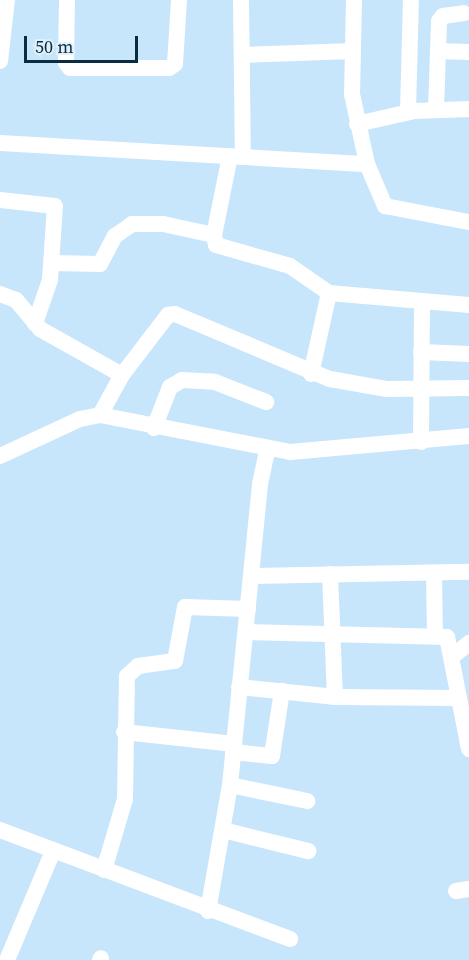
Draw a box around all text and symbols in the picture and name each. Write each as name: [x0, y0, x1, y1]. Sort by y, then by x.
scale bar: [27, 24, 141, 62]
text: 50 m: [35, 34, 73, 59]

